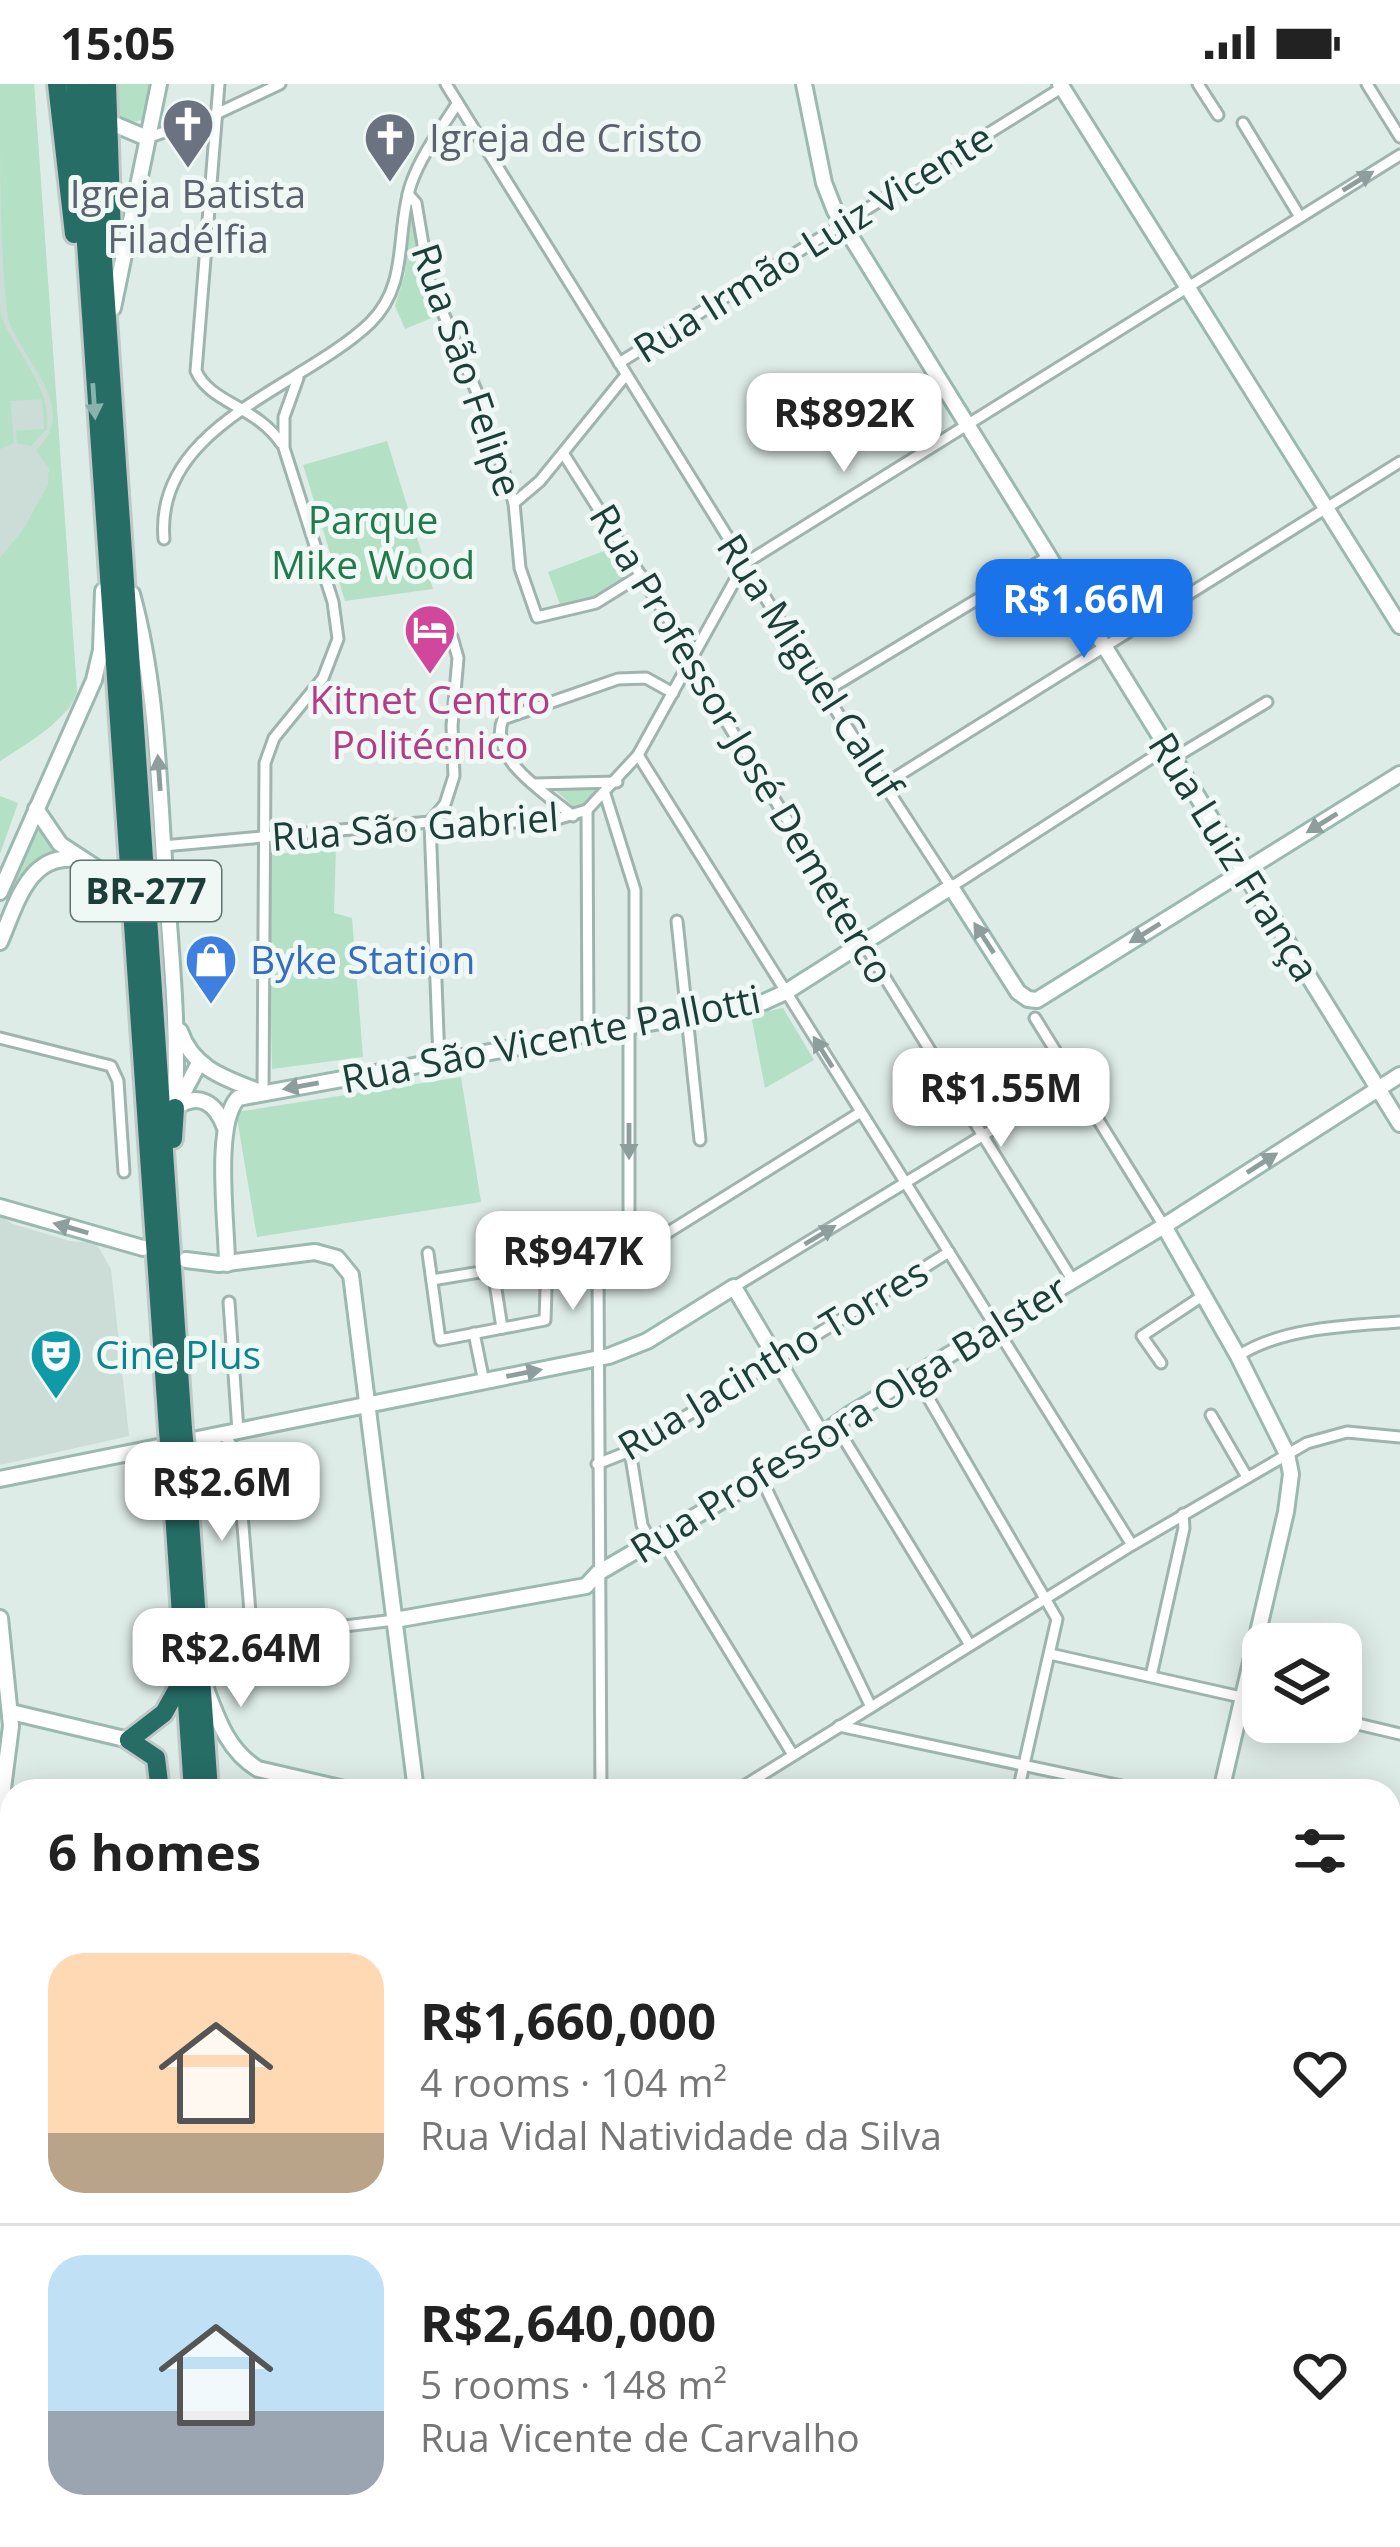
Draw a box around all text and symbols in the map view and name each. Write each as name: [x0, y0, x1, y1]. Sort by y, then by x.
text: 15:05: [60, 12, 176, 73]
church icon: Igreja Batista Filadélfia: [160, 96, 216, 170]
church icon: Igreja de Cristo: [362, 110, 418, 184]
place label: Igreja de Cristo: [429, 110, 703, 163]
street label: Rua Irmão Luiz Vicente: [623, 110, 1002, 374]
place label: Igreja Batista Filadélfia: [70, 166, 306, 264]
one-way arrow: [1342, 171, 1375, 193]
street label: Rua São Felipe: [400, 236, 536, 503]
pin: R$892K: [746, 373, 942, 475]
one-way arrow: [85, 383, 104, 420]
text: R$892K: [774, 385, 914, 438]
park label: Parque Mike Wood: [271, 492, 475, 590]
street label: Rua Professor José Demeterco: [579, 493, 908, 993]
street label: Rua Miguel Caluf: [706, 523, 918, 809]
pin: R$1.66M: [973, 559, 1195, 661]
text: R$1.66M: [1003, 571, 1165, 624]
hotel icon: Kitnet Centro Politécnico: [402, 602, 458, 676]
place label: Kitnet Centro Politécnico: [309, 672, 551, 770]
street label: Rua Luiz França: [1137, 722, 1333, 991]
one-way arrow: [149, 754, 168, 791]
street label: Rua São Gabriel: [269, 789, 560, 862]
one-way arrow: [1306, 811, 1338, 833]
road number: BR-277: [71, 861, 221, 921]
one-way arrow: [974, 921, 995, 955]
one-way arrow: [1128, 922, 1161, 944]
shop icon: Byke Station: [183, 932, 239, 1006]
place label: Byke Station: [250, 932, 475, 985]
street label: Rua São Vicente Pallotti: [337, 971, 765, 1104]
one-way arrow: [813, 1035, 834, 1069]
pin: R$1.55M: [890, 1048, 1112, 1150]
text: R$1.55M: [920, 1060, 1082, 1113]
one-way arrow: [281, 1077, 319, 1096]
one-way arrow: [619, 1123, 639, 1161]
one-way arrow: [1246, 1153, 1279, 1175]
pin: R$947K: [475, 1211, 671, 1313]
one-way arrow: [52, 1218, 89, 1236]
text: R$947K: [503, 1223, 643, 1276]
one-way arrow: [803, 1225, 837, 1246]
street label: Rua Jacintho Torres: [607, 1244, 937, 1471]
street label: Rua Professora Olga Balster: [620, 1261, 1077, 1574]
theatre icon: Cine Plus: [28, 1327, 84, 1401]
place label: Cine Plus: [95, 1327, 261, 1380]
one-way arrow: [506, 1363, 543, 1382]
pin: R$2.6M: [124, 1442, 320, 1544]
text: R$2.6M: [152, 1454, 292, 1507]
pin: R$2.64M: [130, 1608, 352, 1710]
text: R$2.64M: [160, 1620, 322, 1673]
map controls: [1242, 1623, 1362, 1743]
button: layers: [1242, 1623, 1362, 1743]
text: 6 homes: [48, 1816, 261, 1886]
icon: filters: [1287, 1818, 1353, 1884]
text: R$1,660,000: [420, 1985, 716, 2055]
icon: home: [144, 2001, 288, 2145]
icon: heart: [1287, 2040, 1353, 2106]
text: 4 rooms · 104 m²: [420, 2055, 727, 2108]
text: Rua Vidal Natividade da Silva: [420, 2108, 942, 2161]
text: R$2,640,000: [420, 2287, 716, 2357]
icon: home: [144, 2303, 288, 2447]
icon: heart: [1287, 2342, 1353, 2408]
text: 5 rooms · 148 m²: [420, 2357, 727, 2410]
text: Rua Vicente de Carvalho: [420, 2410, 860, 2463]

